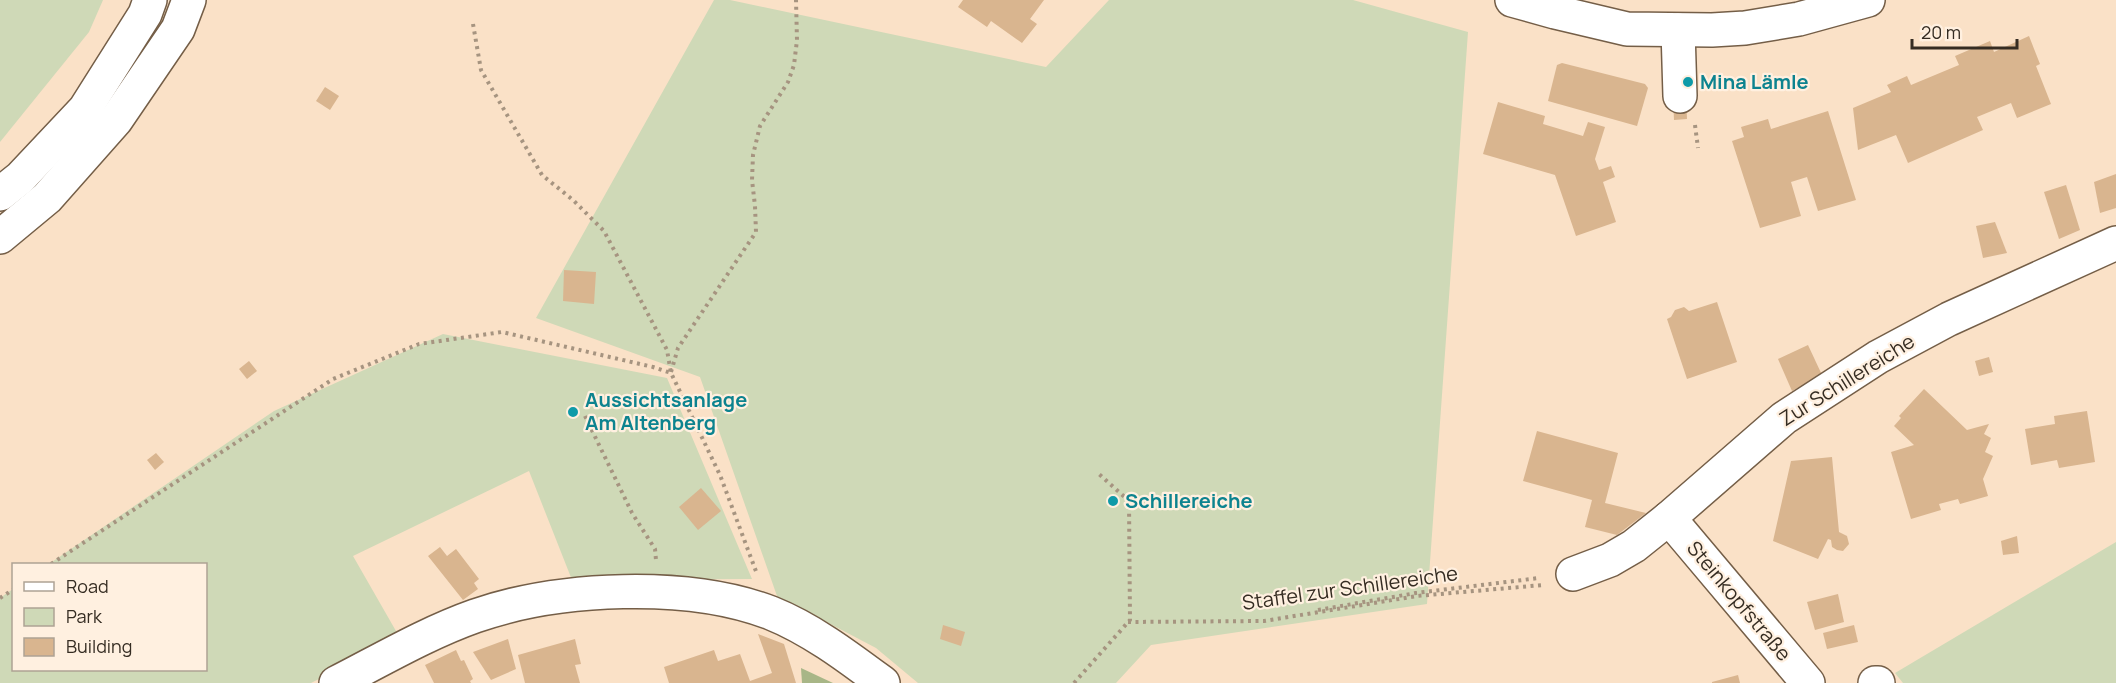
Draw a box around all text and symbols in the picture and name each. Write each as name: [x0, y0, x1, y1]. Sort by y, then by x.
scale bar: [1912, 12, 2017, 50]
text: 20 m: [1921, 20, 1961, 44]
place label: Mina Lämle: [1700, 68, 1809, 95]
marker: Mina Lämle: [1681, 75, 1695, 89]
street label: Zur Schillereiche: [1774, 327, 1919, 432]
place label: Aussichtsanlage Am Altenberg: [585, 386, 747, 436]
marker: Aussichtsanlage Am Altenberg: [566, 405, 580, 419]
place label: Schillereiche: [1125, 487, 1253, 514]
marker: Schillereiche: [1106, 494, 1120, 508]
street label: Steinkopfstraße: [1681, 535, 1798, 666]
street label: Staffel zur Schillereiche: [1240, 559, 1459, 616]
legend: [12, 563, 207, 671]
text: Road: [66, 574, 109, 598]
text: Park: [66, 604, 103, 628]
text: Building: [66, 634, 132, 658]

